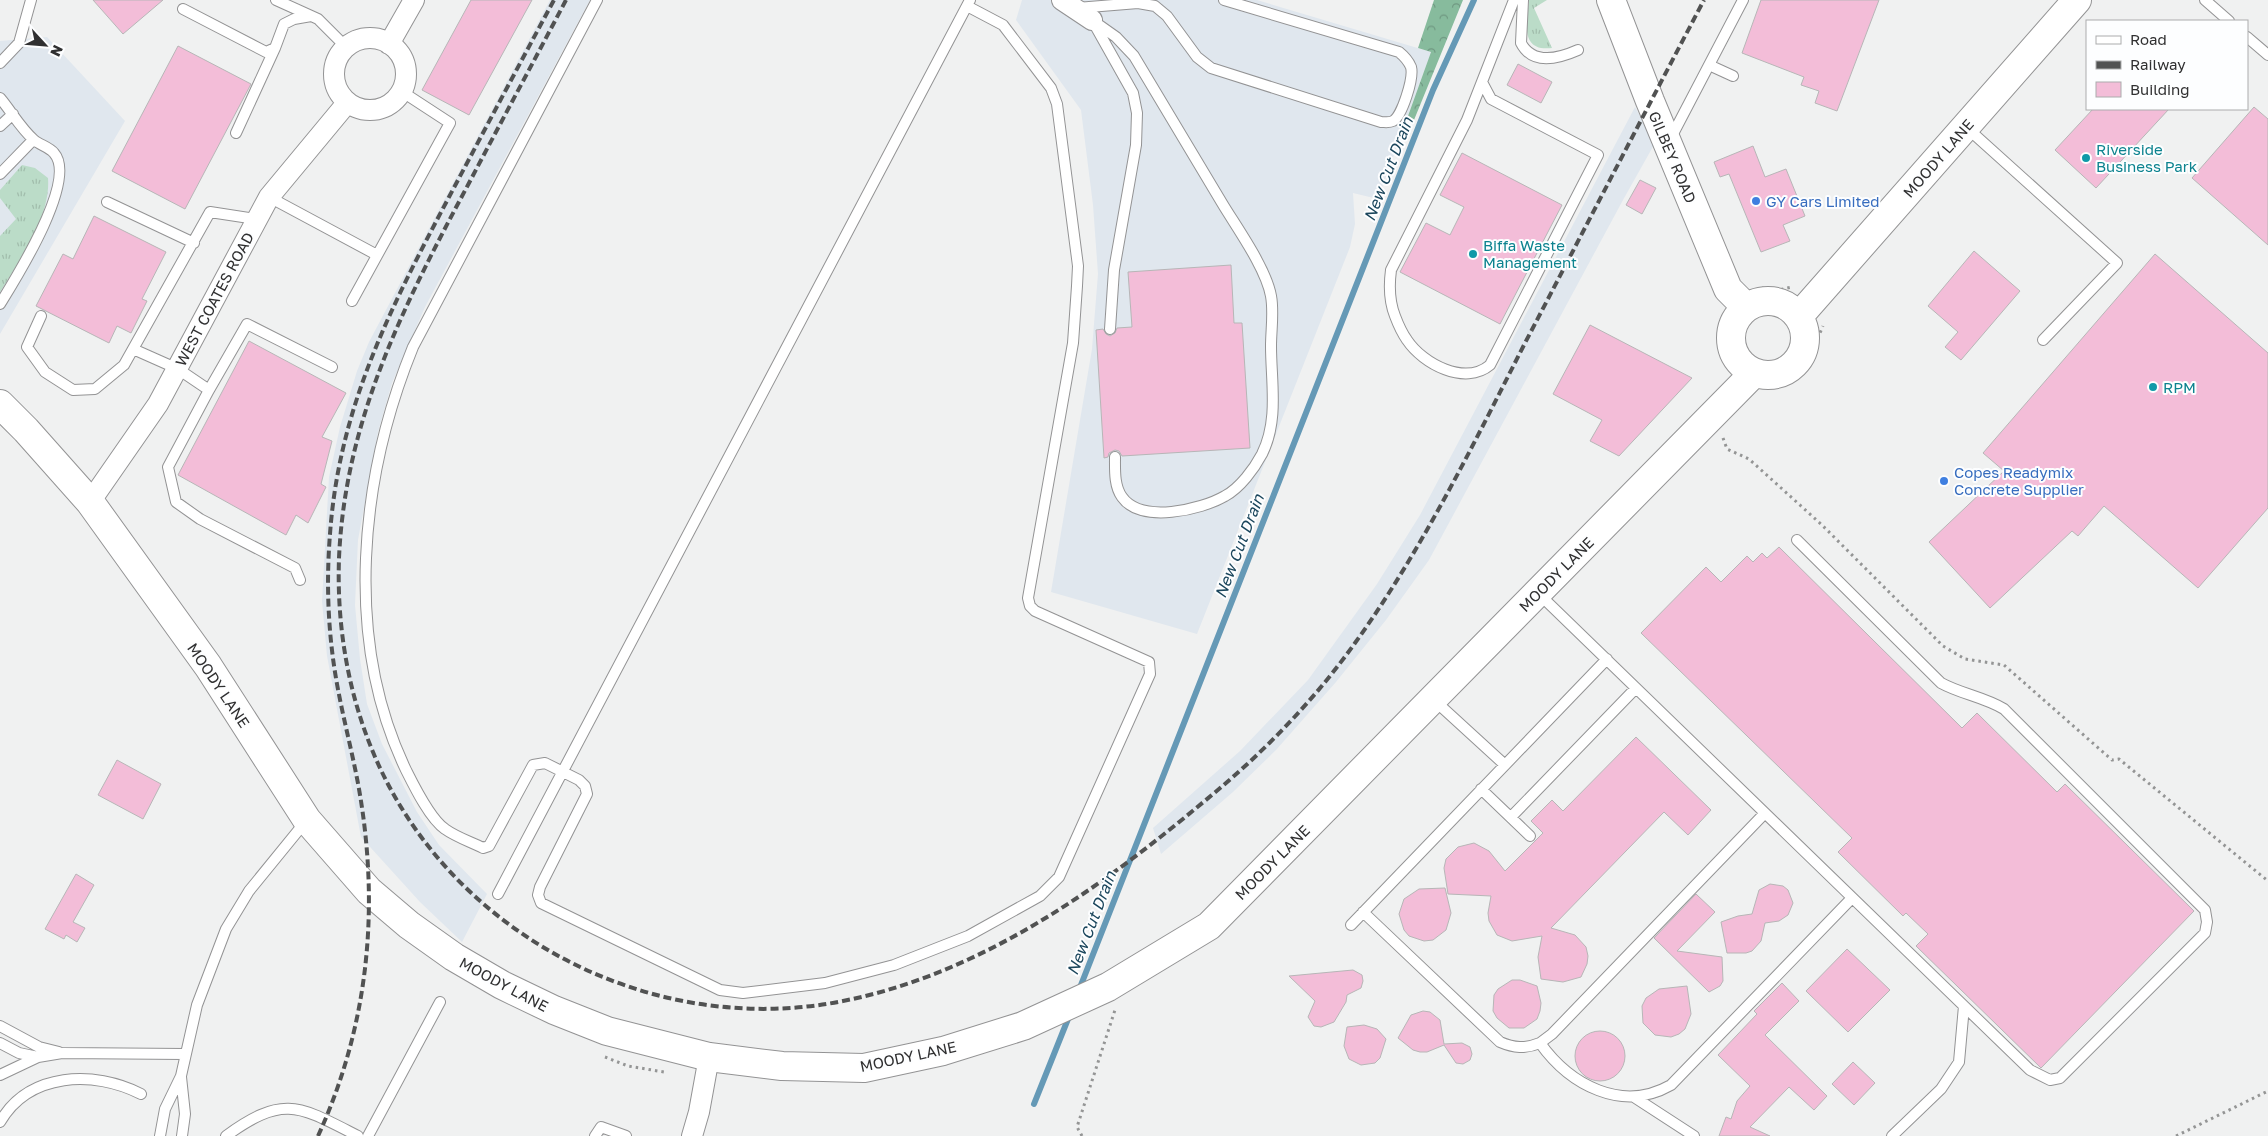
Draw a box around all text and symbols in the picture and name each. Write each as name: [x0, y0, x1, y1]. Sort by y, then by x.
north arrow: [20, 20, 70, 70]
legend: [2086, 20, 2248, 110]
text: Road: [2130, 30, 2167, 48]
text: N: [47, 42, 67, 59]
text: Railway: [2130, 55, 2186, 73]
text: Building: [2130, 80, 2190, 98]
street label: GILBEY ROAD: [1646, 108, 1700, 206]
water label: New Cut Drain: [1359, 113, 1417, 224]
street label: MOODY LANE: [1899, 115, 1977, 201]
place label: Riverside Business Park: [2096, 140, 2198, 175]
marker: Riverside Business Park: [2080, 152, 2092, 164]
place label: GY Cars Limited: [1766, 192, 1880, 210]
marker: GY Cars Limited: [1750, 195, 1762, 207]
street label: WEST COATES ROAD: [171, 229, 257, 369]
place label: Biffa Waste Management: [1483, 236, 1577, 271]
marker: Biffa Waste Management: [1467, 248, 1479, 260]
place label: RPM: [2163, 378, 2196, 396]
marker: RPM: [2147, 381, 2159, 393]
place label: Copes Readymix Concrete Supplier: [1954, 463, 2084, 498]
marker: Copes Readymix Concrete Supplier: [1938, 475, 1950, 487]
water label: New Cut Drain: [1210, 490, 1268, 601]
street label: MOODY LANE: [1515, 533, 1597, 615]
street label: MOODY LANE: [184, 639, 254, 731]
street label: MOODY LANE: [1231, 821, 1313, 903]
water label: New Cut Drain: [1062, 867, 1120, 978]
street label: MOODY LANE: [456, 953, 552, 1015]
street label: MOODY LANE: [858, 1037, 958, 1075]

